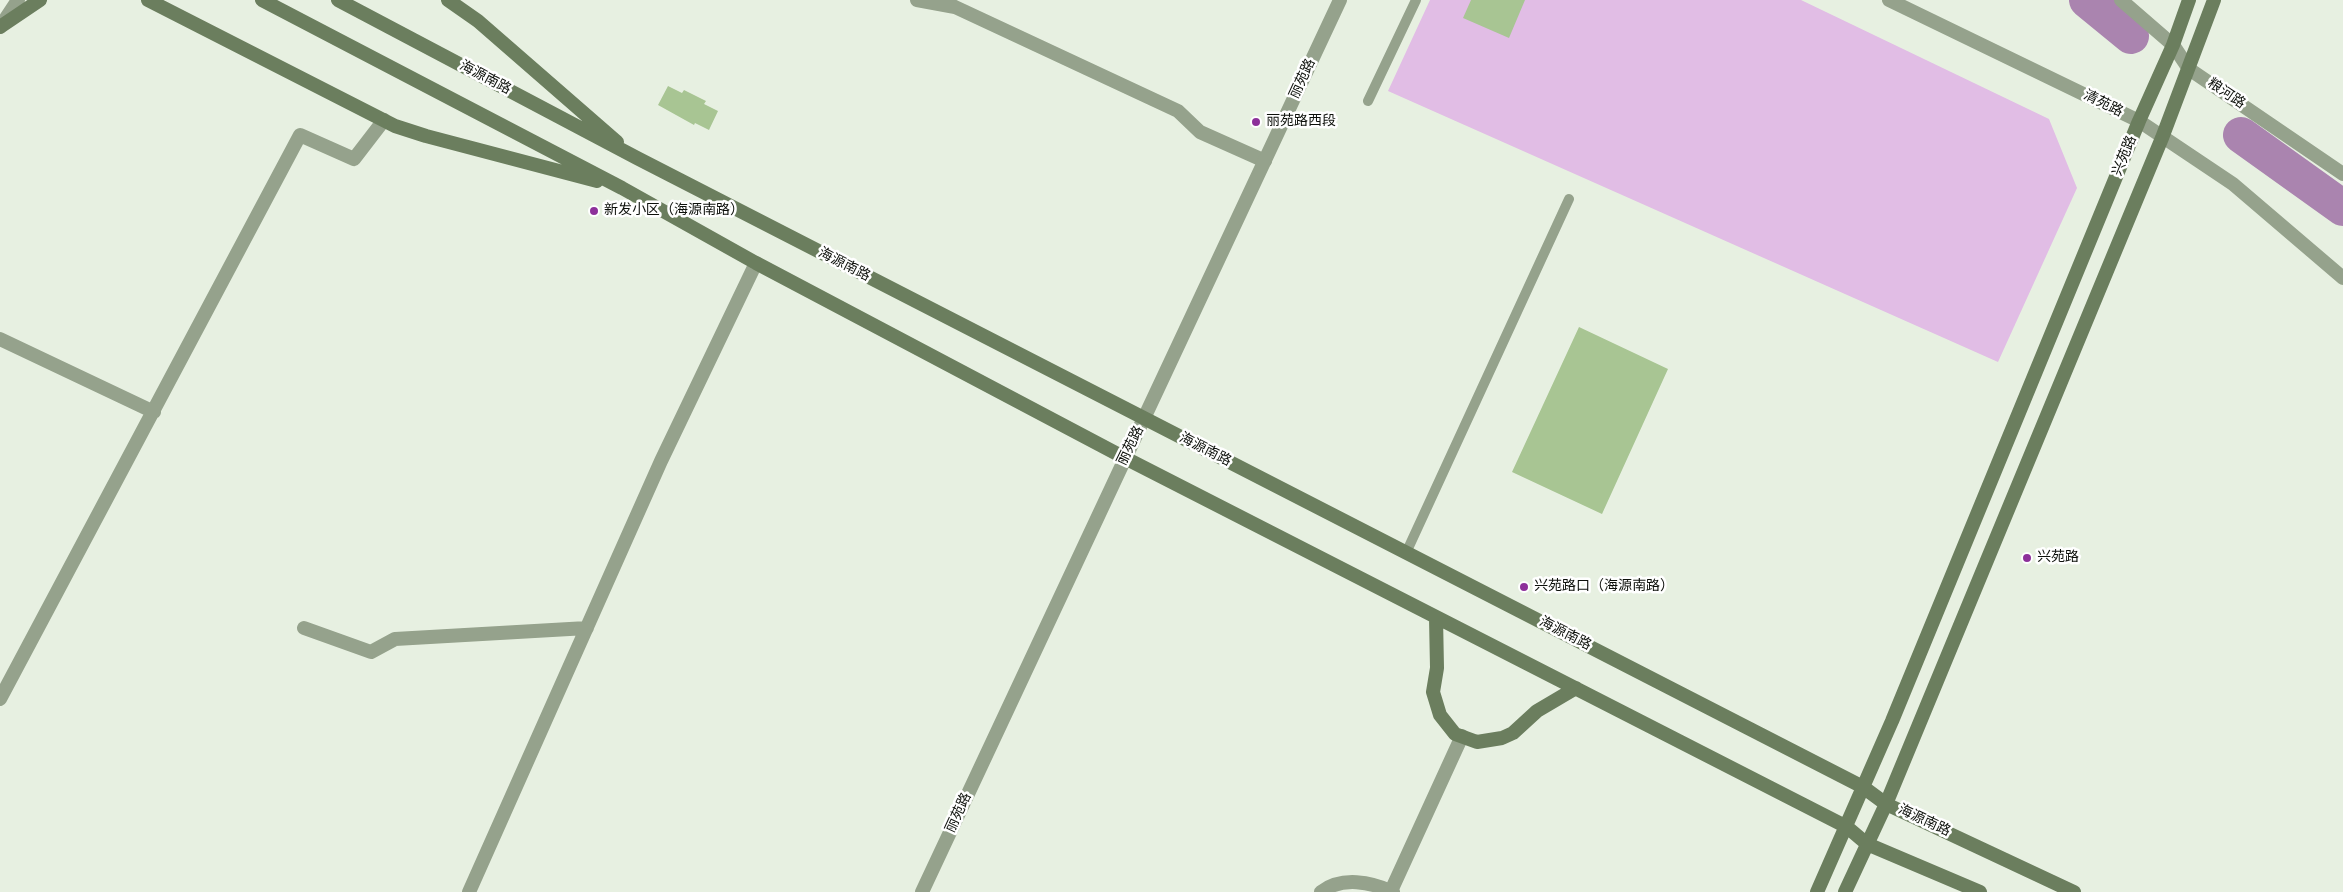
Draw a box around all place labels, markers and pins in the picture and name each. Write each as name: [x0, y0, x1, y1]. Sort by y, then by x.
place label: 丽苑路西段: [1266, 114, 1336, 130]
marker: 丽苑路西段: [1250, 116, 1262, 128]
place label: 新发小区（海源南路）: [604, 203, 744, 219]
marker: 新发小区（海源南路）: [588, 205, 600, 217]
place label: 兴苑路: [2037, 550, 2079, 566]
marker: 兴苑路: [2021, 552, 2033, 564]
place label: 兴苑路口（海源南路）: [1534, 579, 1674, 595]
marker: 兴苑路口（海源南路）: [1518, 581, 1530, 593]

